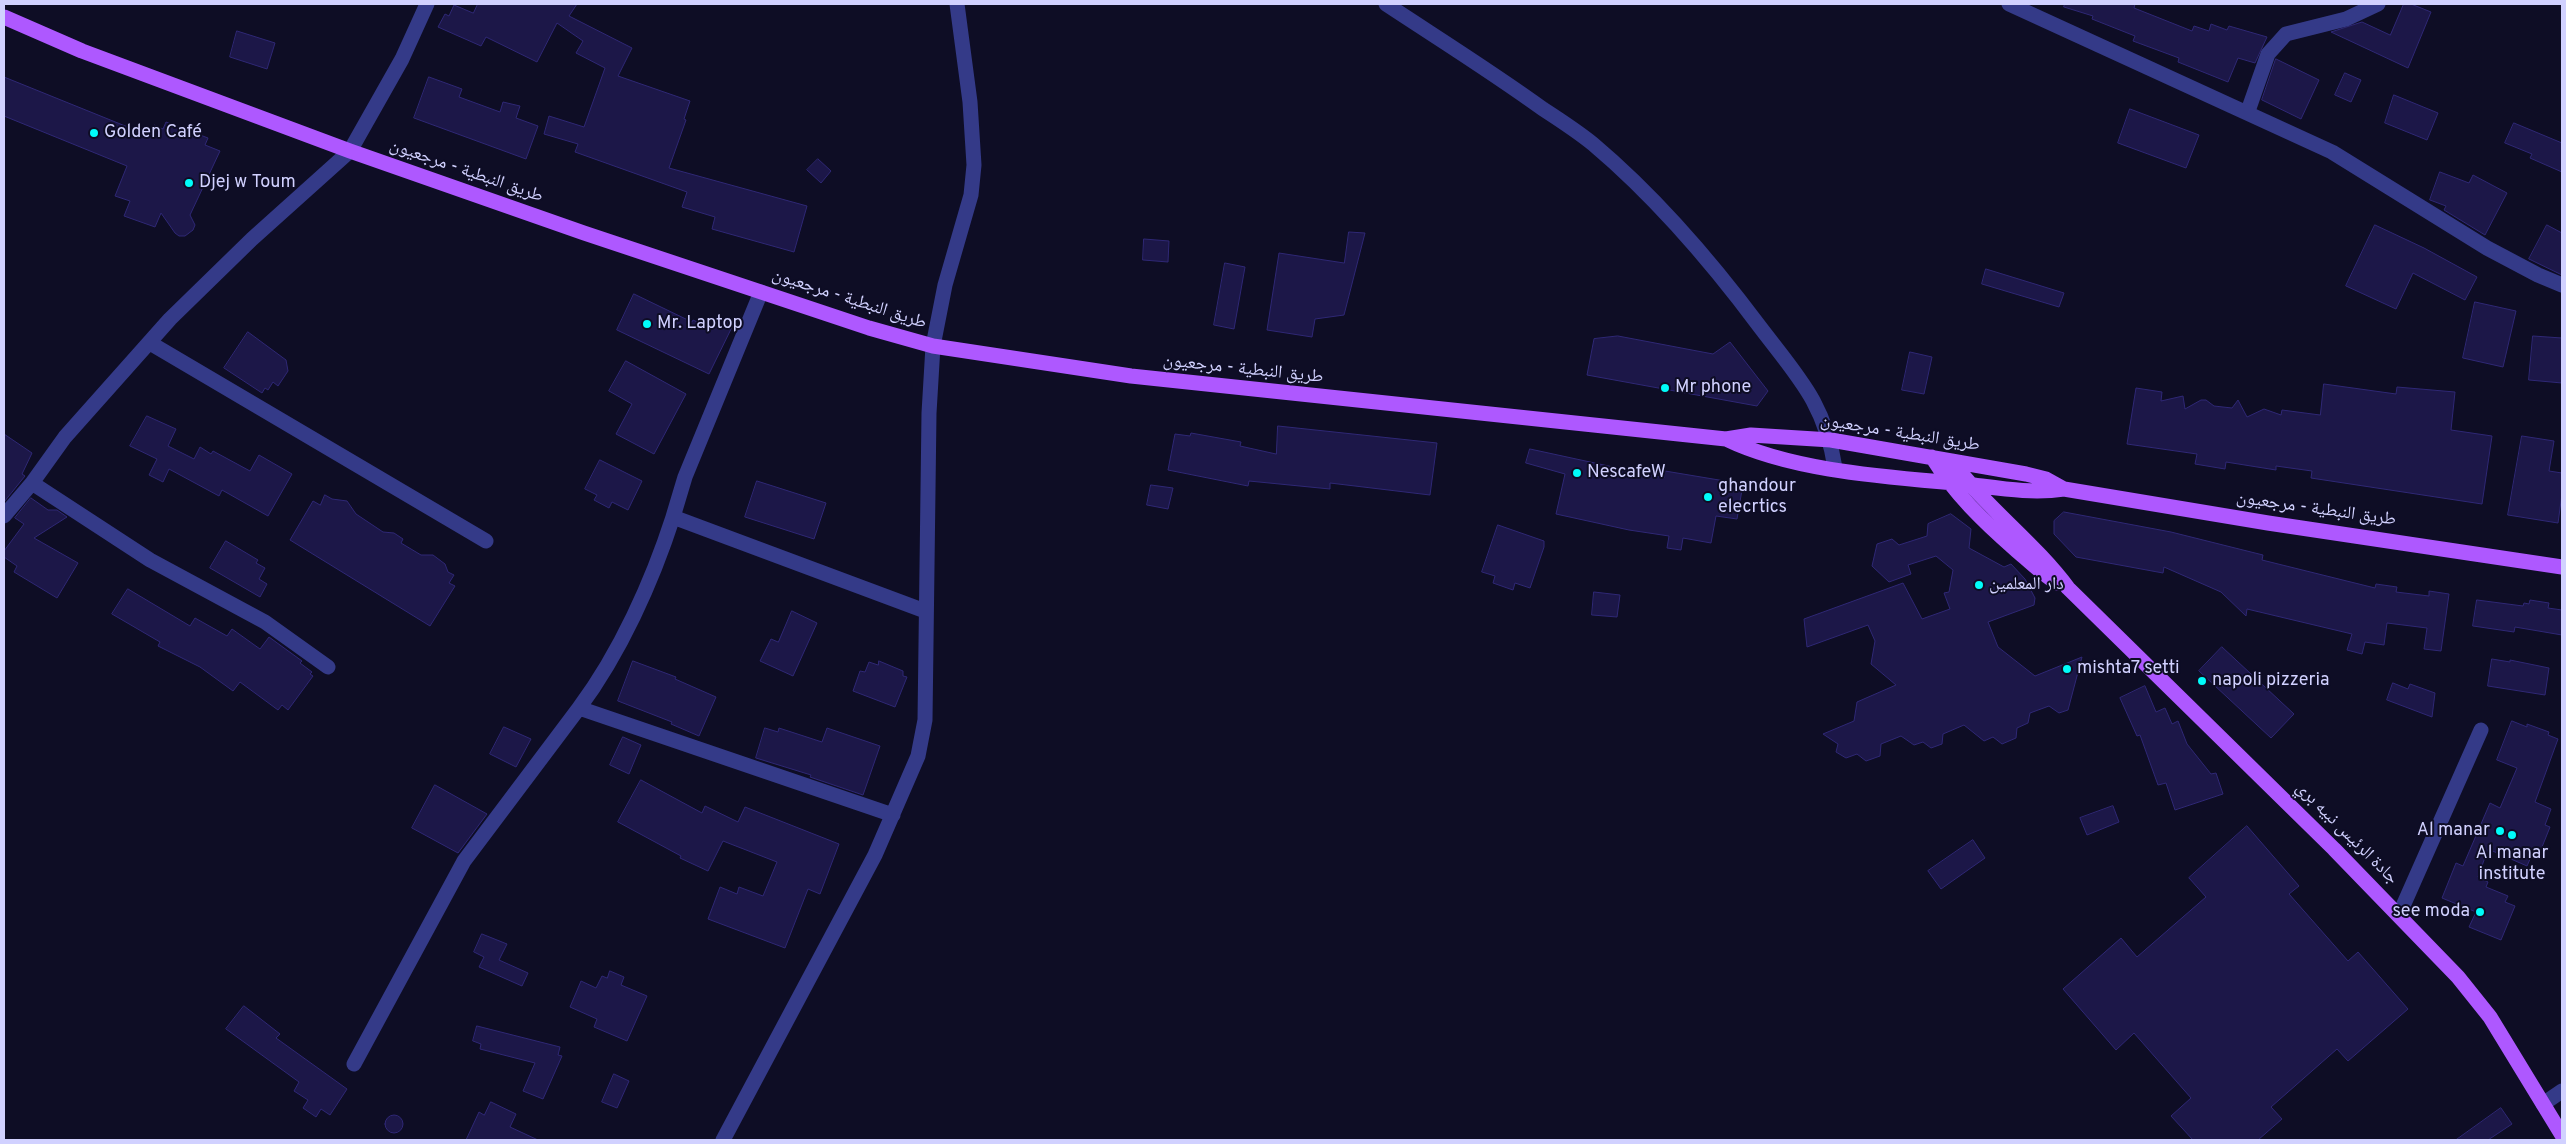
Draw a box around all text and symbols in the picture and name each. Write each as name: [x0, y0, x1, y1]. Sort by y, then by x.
place label: Golden Café: [104, 122, 202, 144]
marker: Golden Café: [88, 127, 100, 139]
street label: طريق النبطية - مرجعيون: [386, 136, 546, 208]
place label: Djej w Toum: [199, 172, 296, 194]
marker: Djej w Toum: [183, 177, 195, 189]
street label: طريق النبطية - مرجعيون: [769, 265, 929, 335]
place label: Mr. Laptop: [657, 313, 743, 335]
marker: Mr. Laptop: [641, 318, 653, 330]
street label: طريق النبطية - مرجعيون: [1162, 351, 1324, 389]
place label: Mr phone: [1675, 377, 1751, 399]
marker: Mr phone: [1659, 382, 1671, 394]
street label: طريق النبطية - مرجعيون: [1819, 411, 1981, 457]
place label: NescafeW: [1587, 462, 1666, 484]
marker: NescafeW: [1571, 467, 1583, 479]
place label: ghandour elecrtics: [1718, 476, 1796, 518]
street label: طريق النبطية - مرجعيون: [2235, 488, 2397, 532]
marker: ghandour elecrtics: [1702, 491, 1714, 503]
place label: دار المعلمين: [1989, 574, 2064, 596]
marker: دار المعلمين: [1973, 579, 1985, 591]
place label: mishta7 setti: [2077, 658, 2180, 680]
marker: mishta7 setti: [2061, 663, 2073, 675]
place label: napoli pizzeria: [2212, 670, 2330, 692]
marker: napoli pizzeria: [2196, 675, 2208, 687]
street label: جادة الرئيس نبيه بري: [2290, 778, 2402, 890]
place label: Al manar: [2417, 820, 2490, 842]
marker: Al manar: [2494, 825, 2506, 837]
marker: Al manar institute: [2506, 829, 2518, 841]
place label: Al manar institute: [2475, 843, 2549, 886]
place label: see moda: [2392, 901, 2470, 923]
marker: see moda: [2474, 906, 2486, 918]

